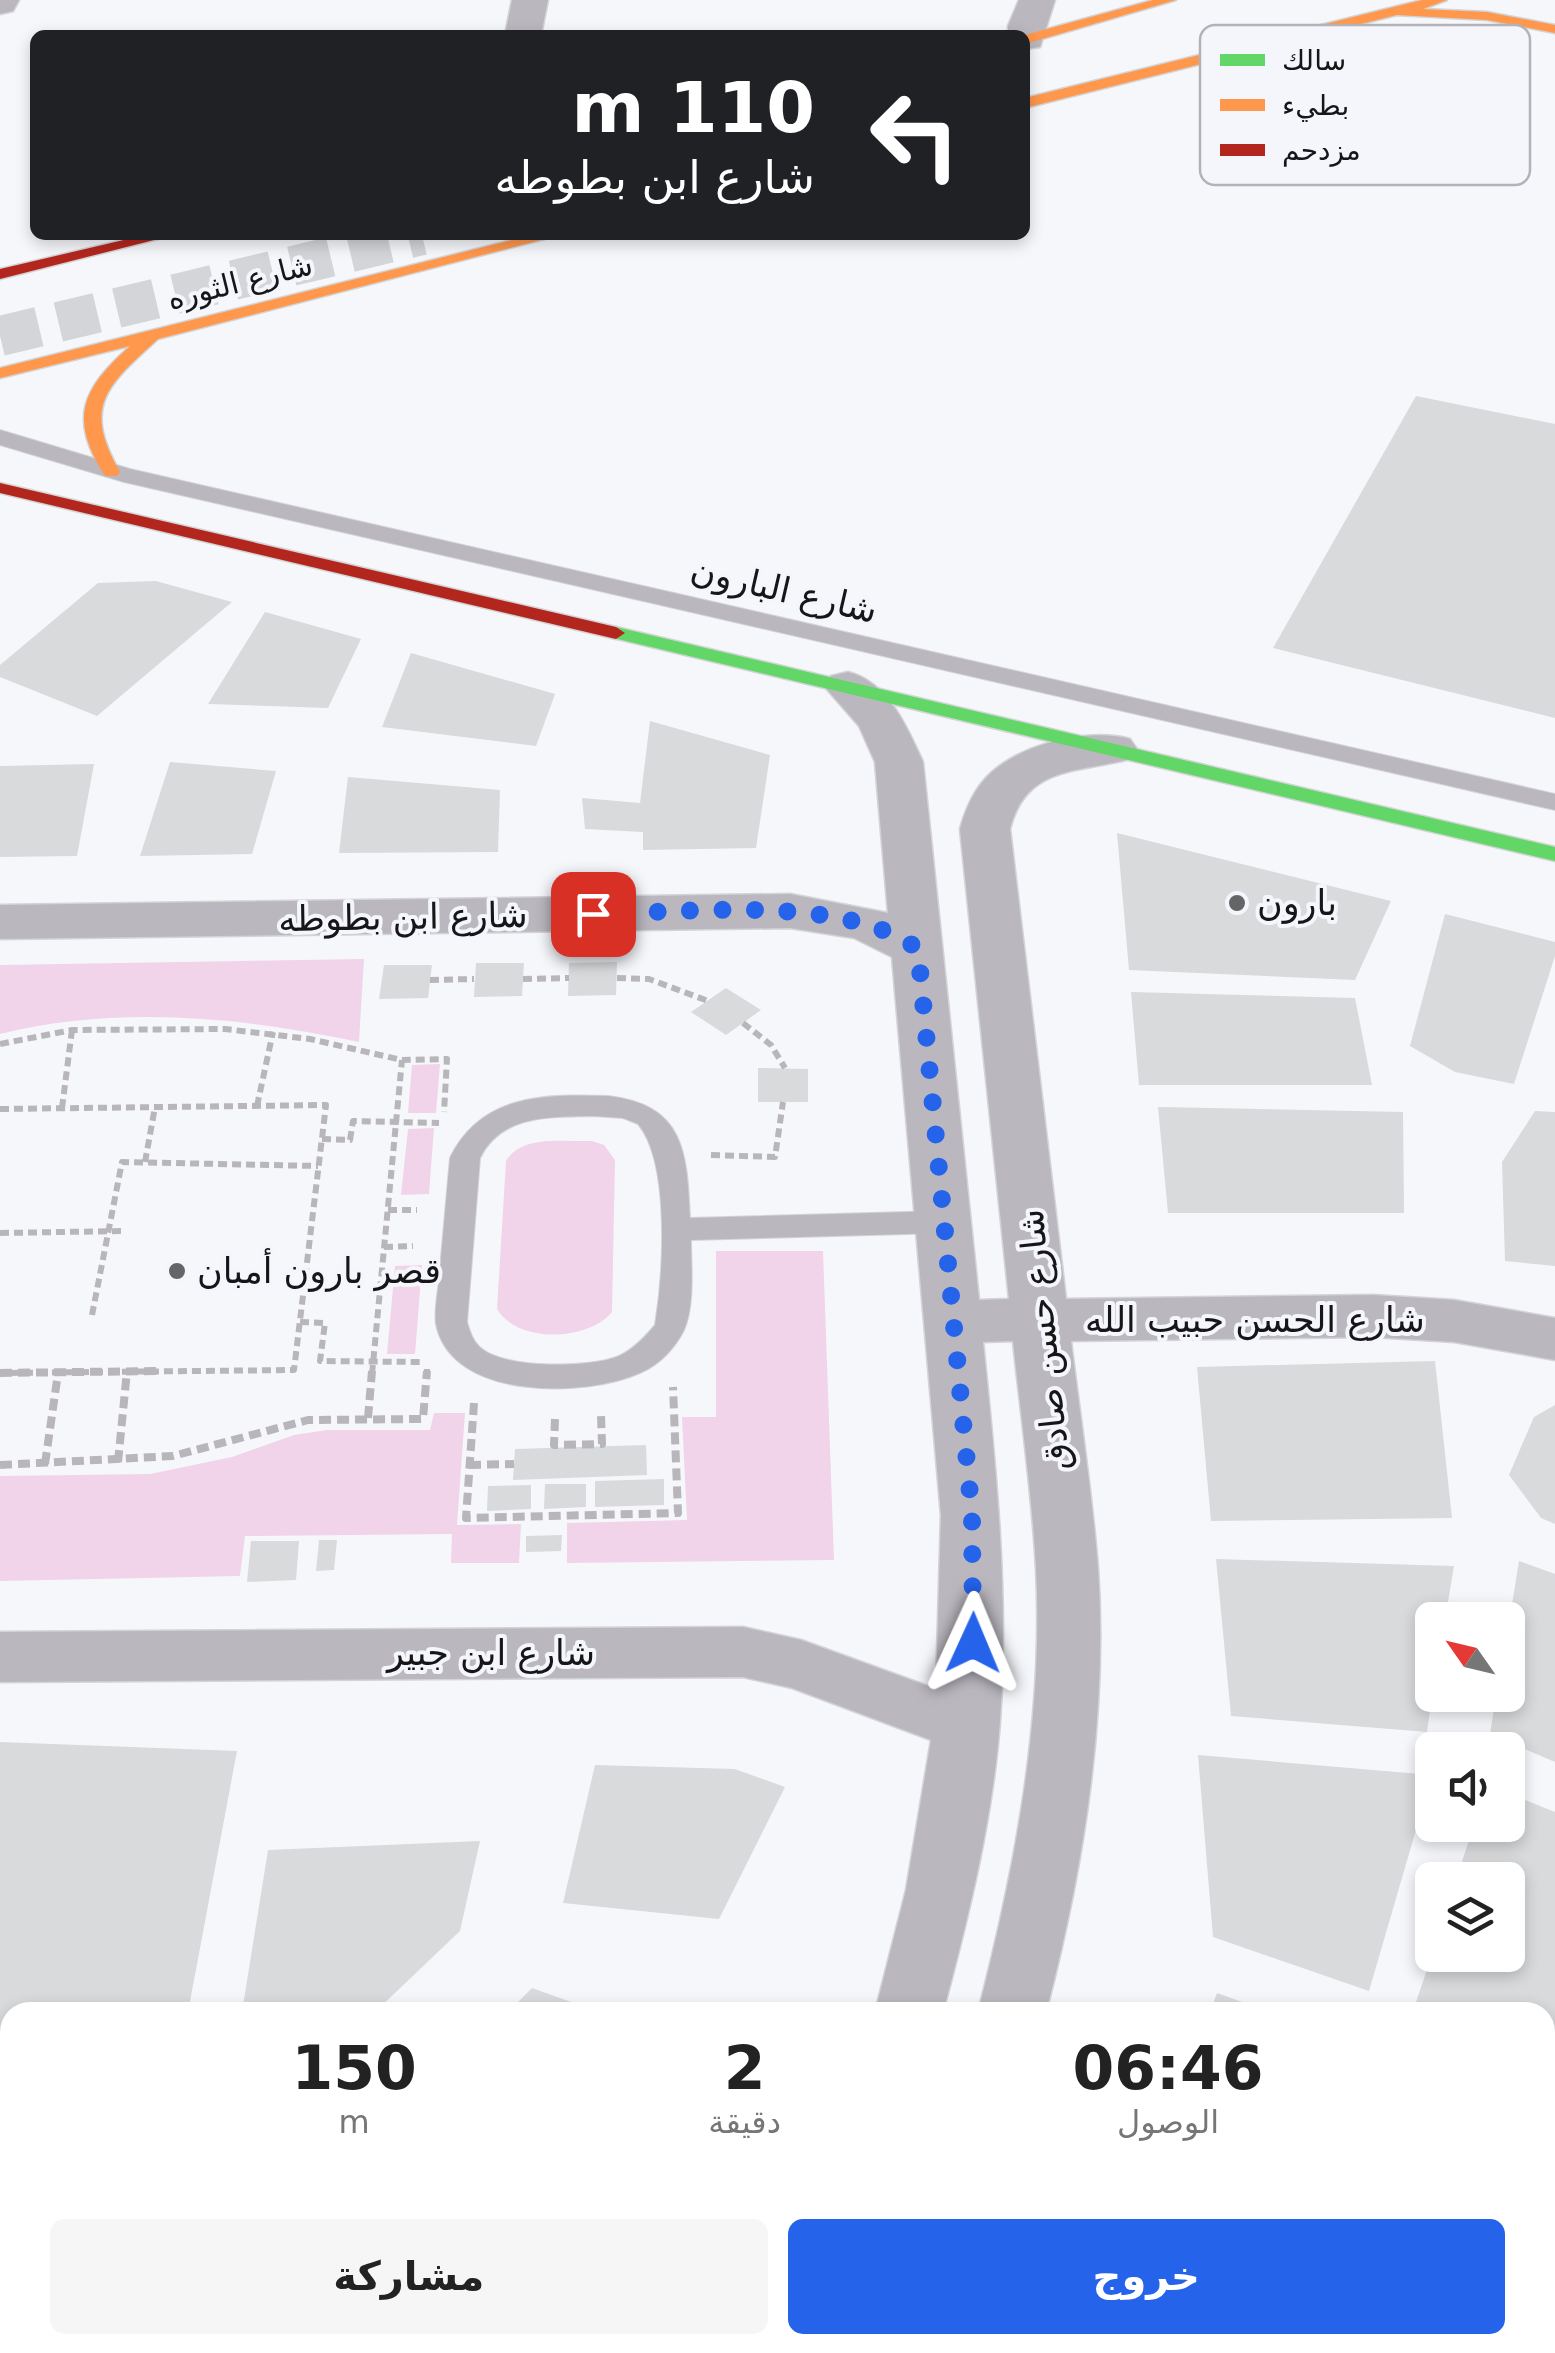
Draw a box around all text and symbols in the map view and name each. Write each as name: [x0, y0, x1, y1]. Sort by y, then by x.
legend: [1200, 25, 1530, 185]
text: سالك: [1282, 44, 1346, 77]
text: 110 m: [572, 67, 815, 149]
icon: left: [850, 70, 980, 200]
text: بطيء: [1282, 89, 1349, 122]
text: مزدحم: [1282, 134, 1361, 167]
text: شارع ابن بطوطه: [494, 151, 815, 204]
street label: شارع الثوره: [164, 247, 316, 316]
street label: شارع البارون: [687, 549, 881, 632]
pin: [551, 872, 636, 957]
place label: بارون: [1257, 883, 1337, 924]
icon: arrive: [566, 887, 621, 942]
marker: بارون: [1226, 892, 1248, 914]
street label: شارع ابن بطوطه: [278, 895, 528, 940]
street label: شارع حسن صادق: [1010, 1207, 1079, 1473]
place label: قصر بارون أمبان: [197, 1248, 441, 1292]
marker: قصر بارون أمبان: [166, 1260, 188, 1282]
street label: شارع الحسن حبيب الله: [1085, 1300, 1425, 1341]
position arrow: [921, 1591, 1025, 1695]
north arrow: [1415, 1602, 1525, 1712]
map controls: [1415, 1602, 1525, 1972]
street label: شارع ابن جبير: [385, 1633, 595, 1674]
button: sound: [1415, 1732, 1525, 1842]
button: layers: [1415, 1862, 1525, 1972]
text: 150: [292, 2033, 417, 2103]
text: 2: [724, 2033, 766, 2103]
text: 06:46: [1072, 2033, 1263, 2103]
text: m: [339, 2103, 370, 2141]
text: دقيقة: [708, 2103, 781, 2141]
text: الوصول: [1117, 2103, 1219, 2141]
button: مشاركة: [50, 2219, 768, 2334]
button: خروج: [788, 2219, 1505, 2334]

